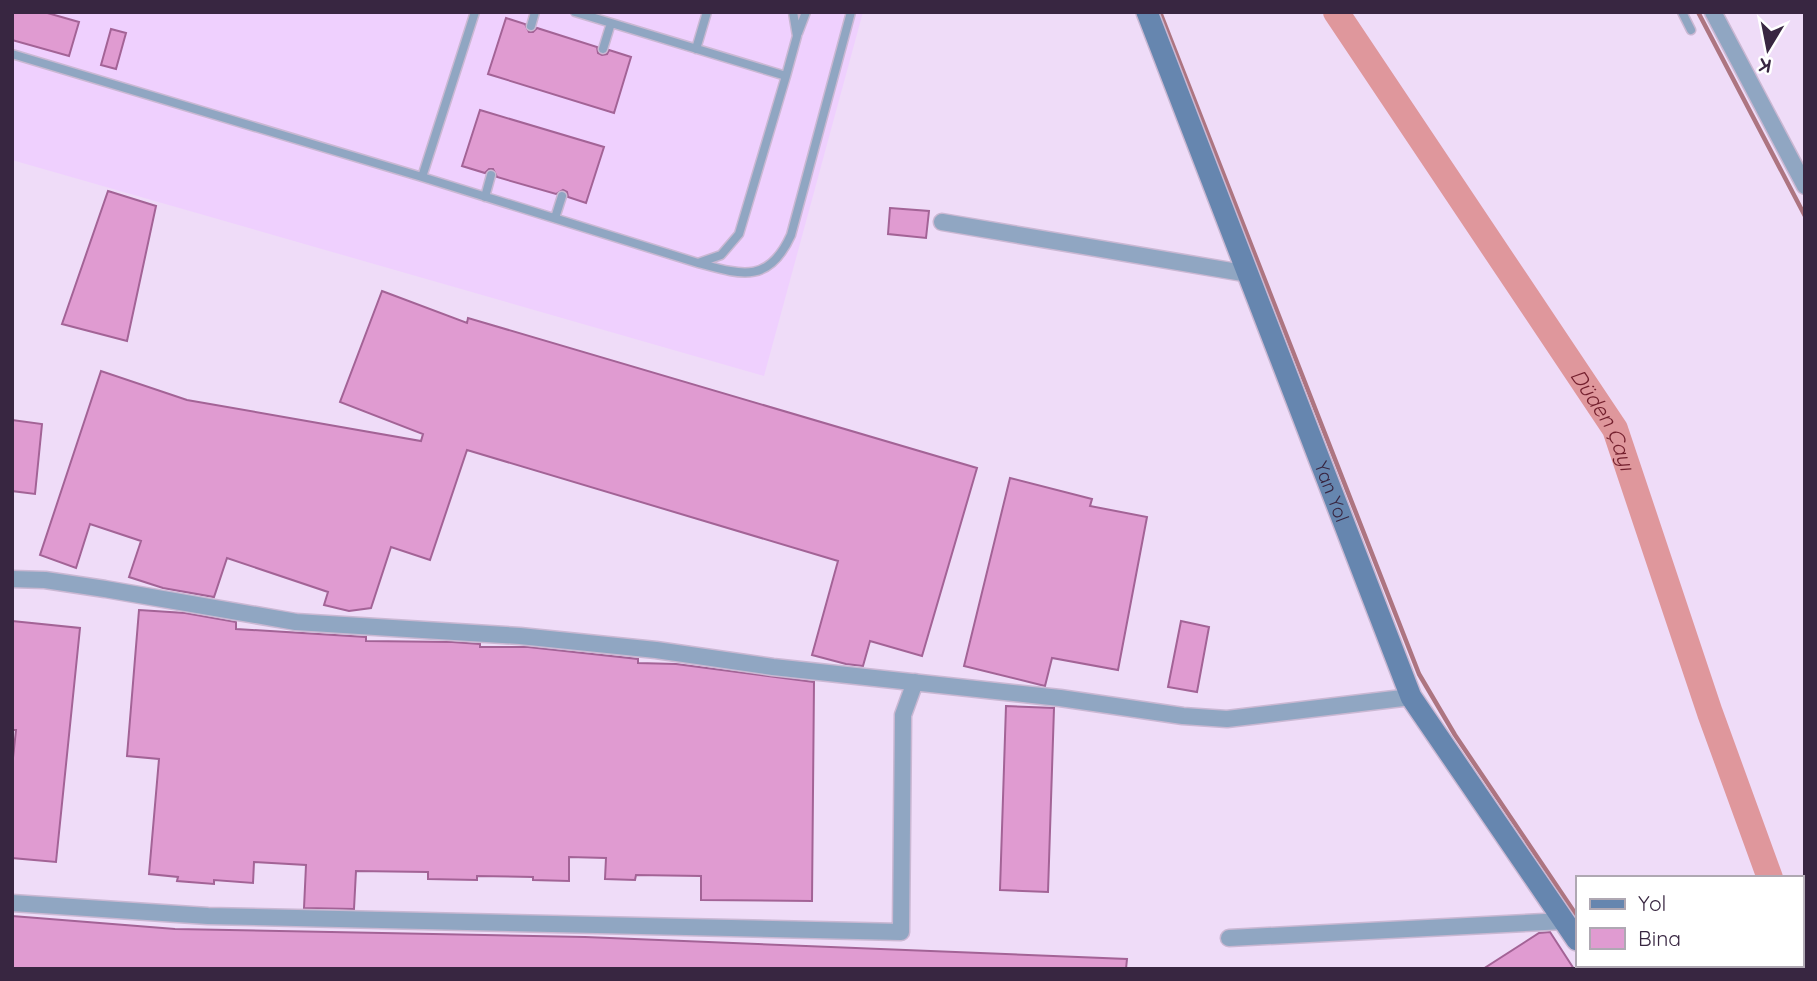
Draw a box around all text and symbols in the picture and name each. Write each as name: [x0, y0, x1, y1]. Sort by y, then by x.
north arrow: [1733, 14, 1803, 84]
text: K: [1757, 53, 1773, 79]
water label: Düden Çayı: [1565, 364, 1641, 475]
street label: Yan Yol: [1309, 458, 1354, 526]
legend: [1576, 876, 1803, 967]
text: Yol: [1638, 890, 1666, 916]
text: Bina: [1638, 925, 1681, 951]

